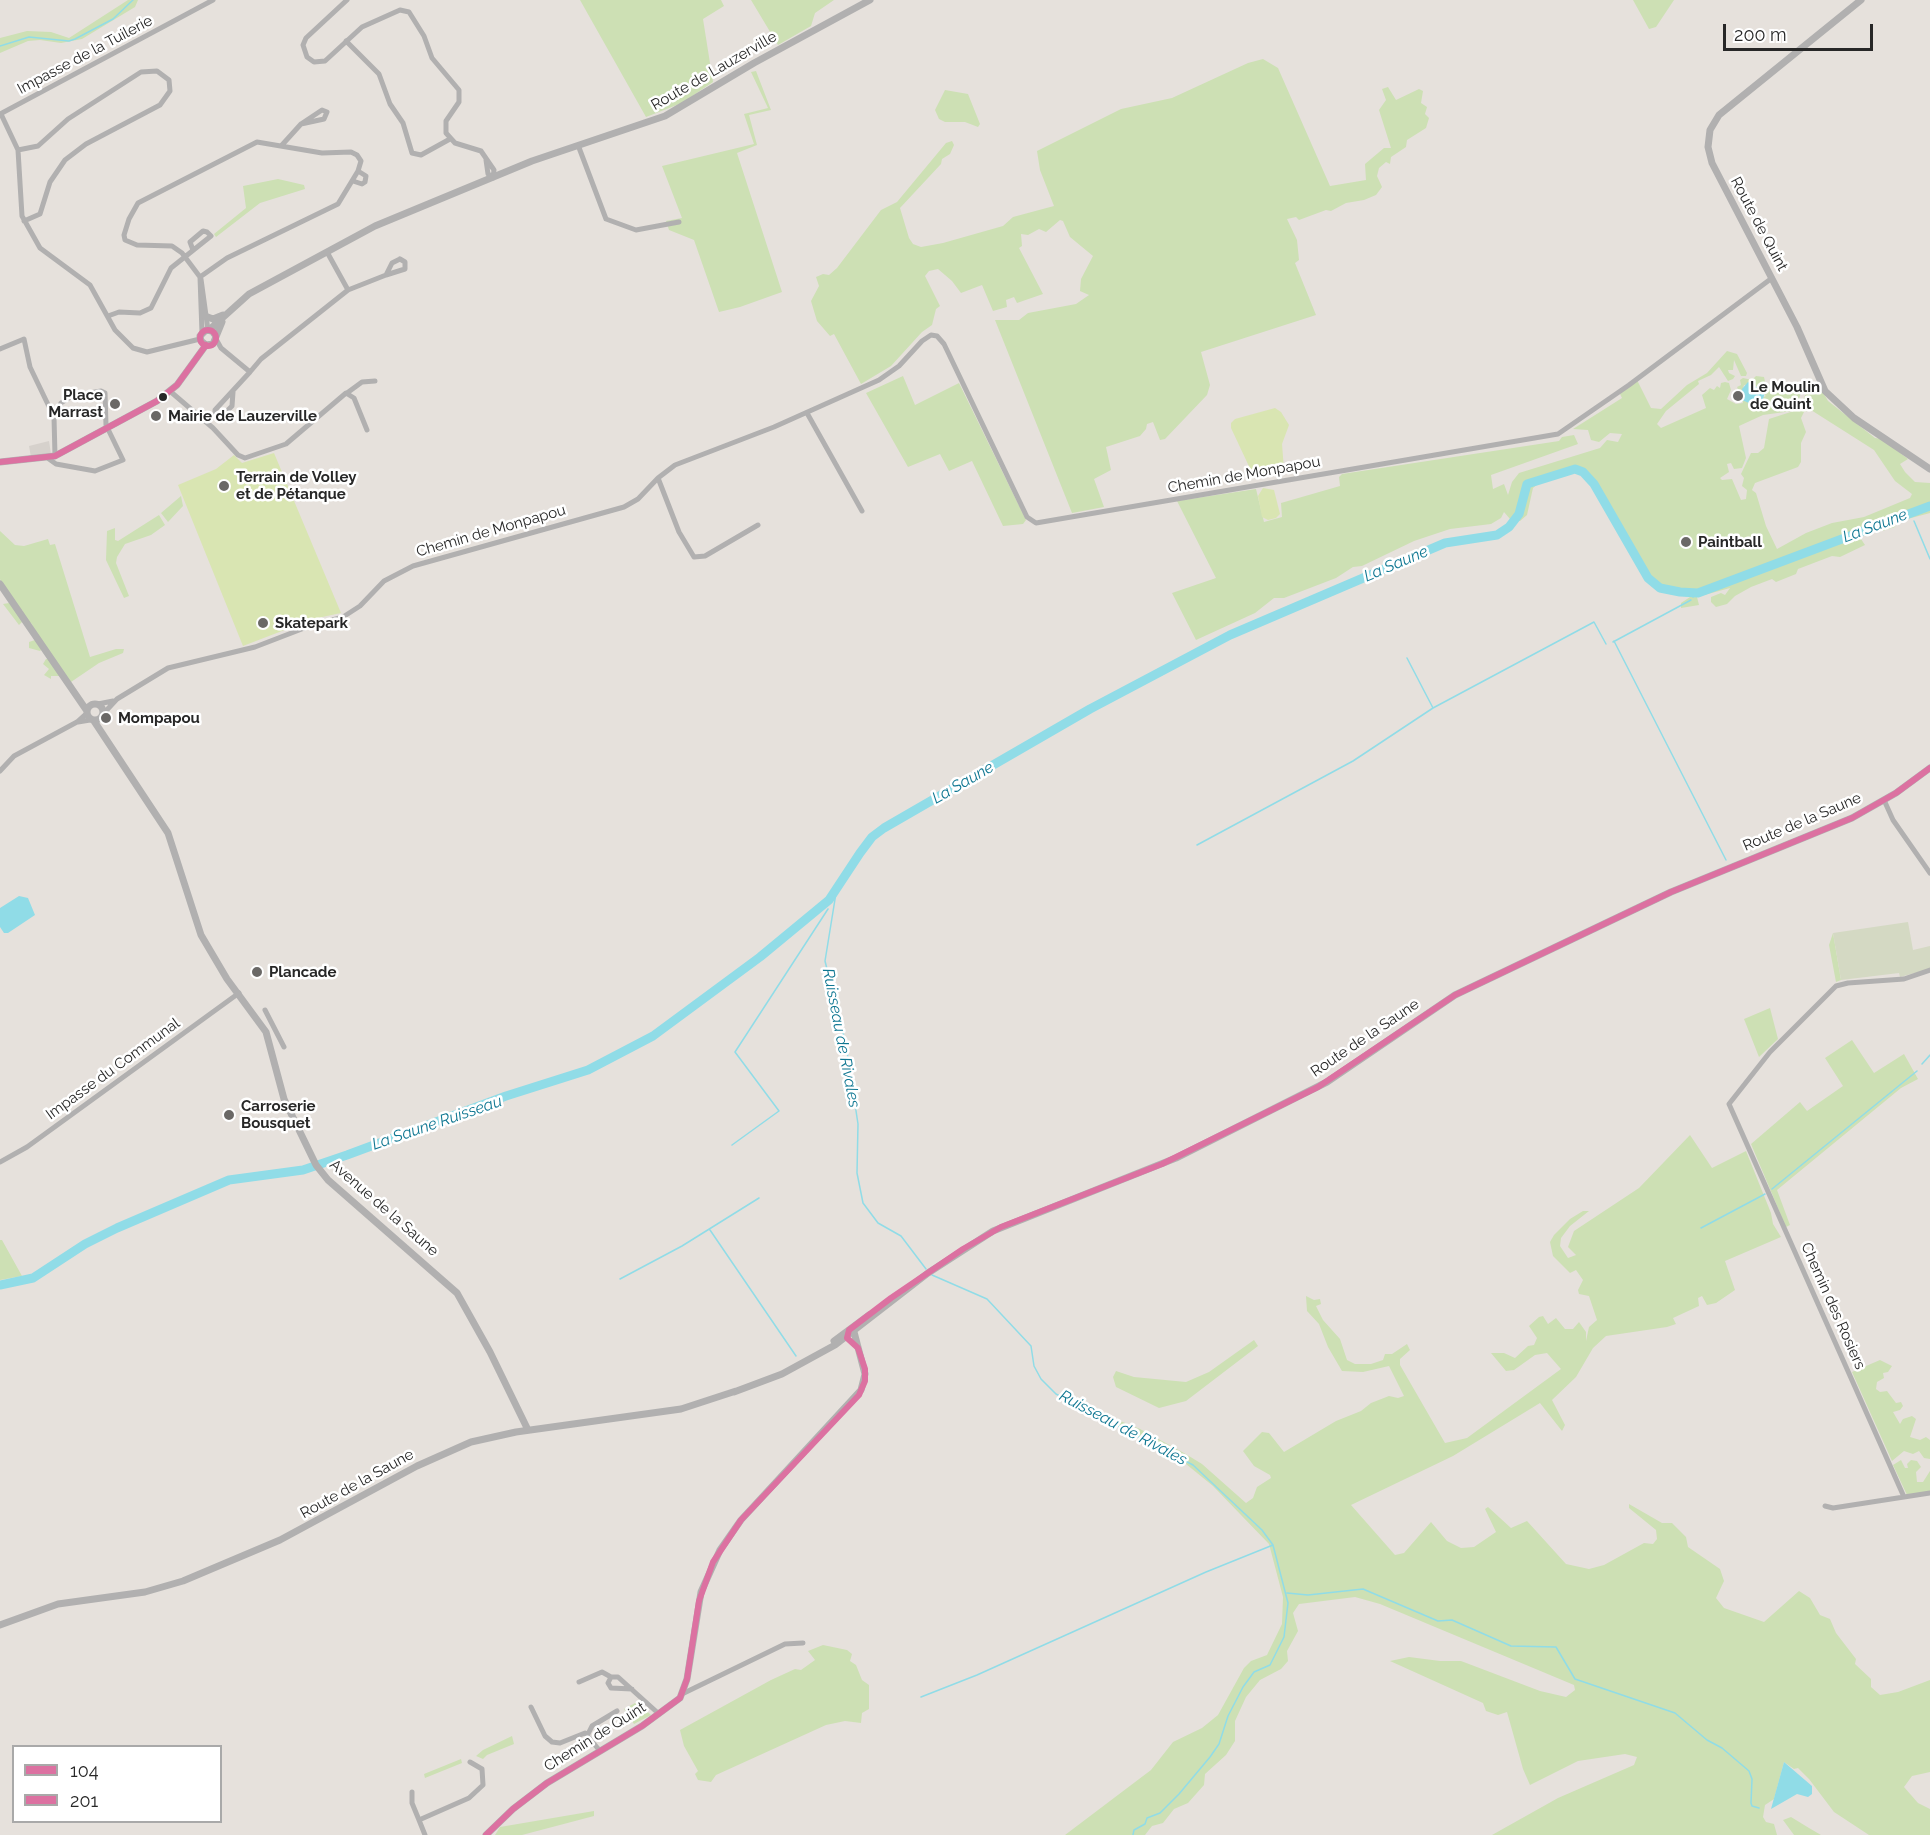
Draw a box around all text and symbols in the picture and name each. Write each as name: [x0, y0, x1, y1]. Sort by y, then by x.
street label: Impasse de la Tuilerie: [14, 12, 156, 98]
scale bar: [1726, 12, 1876, 50]
text: 200 m: [1734, 24, 1787, 45]
street label: Route de Lauzerville: [648, 28, 780, 114]
street label: Route de Quint: [1727, 174, 1791, 274]
place label: Le Moulin de Quint: [1750, 378, 1820, 413]
place label: Place Marrast: [48, 386, 103, 421]
marker: Le Moulin de Quint: [1731, 389, 1745, 403]
unlabelled marker: [157, 391, 169, 403]
marker: Place Marrast: [108, 397, 122, 411]
place label: Mairie de Lauzerville: [168, 407, 317, 425]
marker: Mairie de Lauzerville: [149, 409, 163, 423]
street label: Chemin de Monpapou: [1166, 453, 1322, 497]
place label: Terrain de Volley et de Pétanque: [236, 468, 356, 503]
marker: Terrain de Volley et de Pétanque: [217, 479, 231, 493]
street label: Chemin de Monpapou: [414, 501, 568, 561]
water label: La Saune: [1840, 505, 1910, 547]
place label: Paintball: [1698, 533, 1762, 551]
marker: Paintball: [1679, 535, 1693, 549]
water label: La Saune: [1361, 542, 1431, 586]
place label: Skatepark: [275, 614, 348, 632]
marker: Skatepark: [256, 616, 270, 630]
place label: Mompapou: [118, 709, 200, 727]
marker: Mompapou: [99, 711, 113, 725]
water label: La Saune: [929, 758, 997, 808]
street label: Route de la Saune: [1740, 789, 1864, 855]
place label: Plancade: [269, 963, 336, 981]
marker: Plancade: [250, 965, 264, 979]
water label: Ruisseau de Rivales: [818, 967, 864, 1109]
street label: Route de la Saune: [1307, 995, 1423, 1081]
street label: Impasse du Communal: [43, 1014, 183, 1124]
water label: La Saune Ruisseau: [369, 1092, 505, 1154]
place label: Carroserie Bousquet: [241, 1097, 316, 1132]
marker: Carroserie Bousquet: [222, 1108, 236, 1122]
street label: Avenue de la Saune: [326, 1156, 442, 1260]
street label: Chemin des Rosiers: [1797, 1240, 1869, 1372]
water label: Ruisseau de Rivales: [1056, 1386, 1190, 1470]
street label: Route de la Saune: [297, 1445, 417, 1523]
street label: Chemin de Quint: [541, 1698, 649, 1776]
legend: [12, 1745, 222, 1823]
text: 104: [70, 1760, 99, 1781]
text: 201: [70, 1790, 98, 1811]

